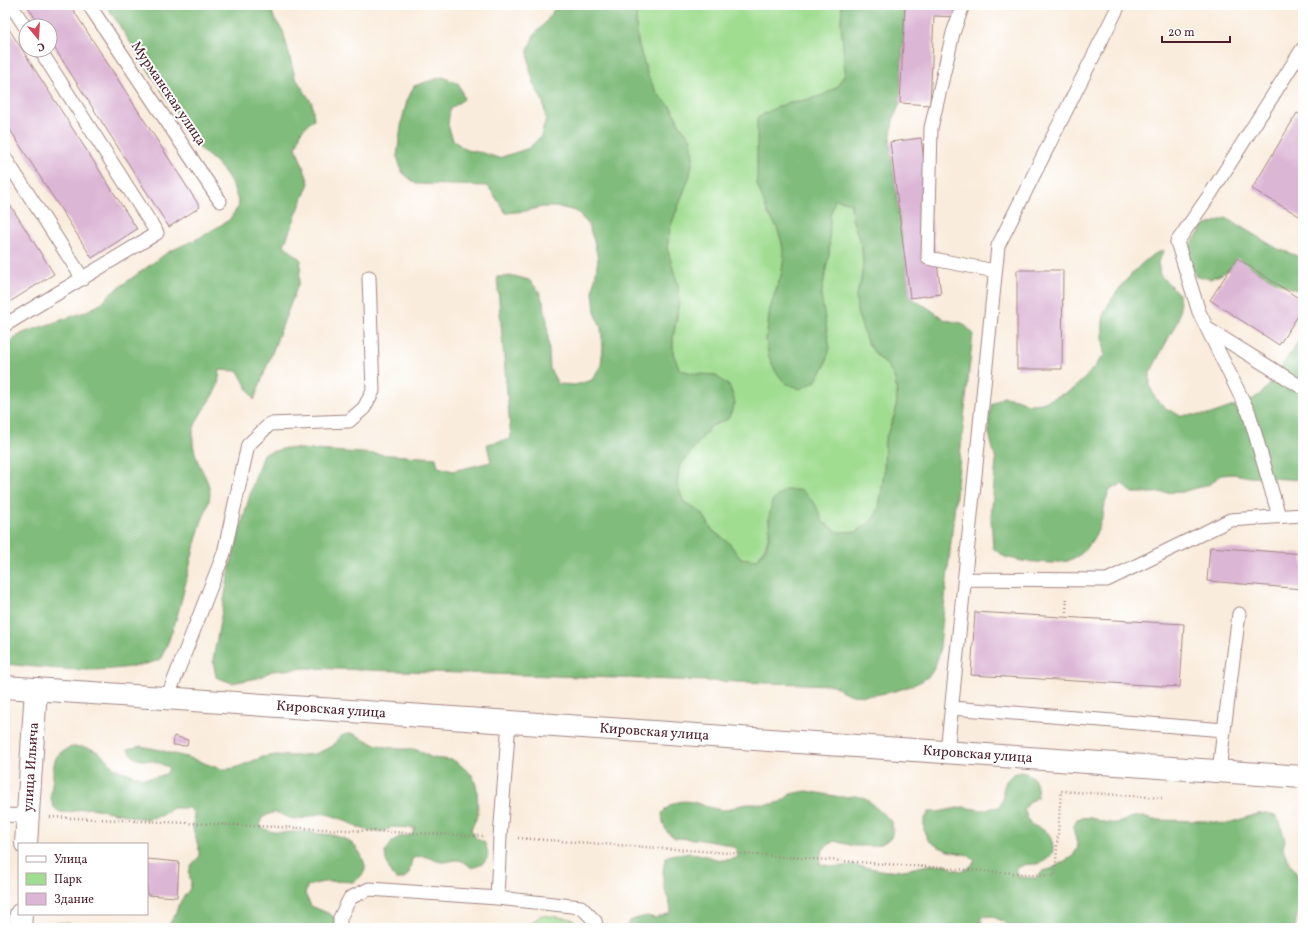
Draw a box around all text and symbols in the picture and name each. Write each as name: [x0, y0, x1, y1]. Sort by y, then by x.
north arrow: [18, 18, 58, 58]
scale bar: [1162, 18, 1230, 44]
text: 20 m: [1168, 25, 1195, 41]
text: С: [35, 38, 46, 54]
street label: Мурманская улица: [126, 38, 210, 150]
street label: Кировская улица: [276, 696, 387, 723]
street label: Кировская улица: [599, 719, 710, 745]
street label: улица Ильича: [19, 722, 43, 813]
street label: Кировская улица: [922, 741, 1033, 768]
legend: [18, 843, 148, 915]
text: Улица: [54, 852, 87, 868]
text: Парк: [54, 872, 82, 888]
text: Здание: [54, 892, 94, 908]

